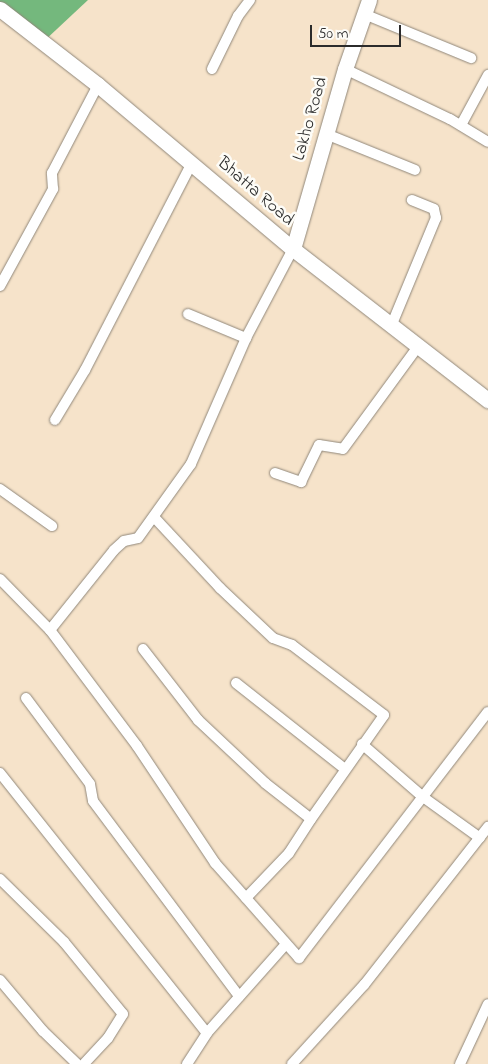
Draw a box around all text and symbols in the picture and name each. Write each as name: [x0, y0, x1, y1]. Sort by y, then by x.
scale bar: [313, 15, 404, 47]
text: 50 m: [318, 23, 348, 45]
street label: Lakho Road: [289, 75, 333, 163]
street label: Bhatta Road: [212, 153, 298, 231]

